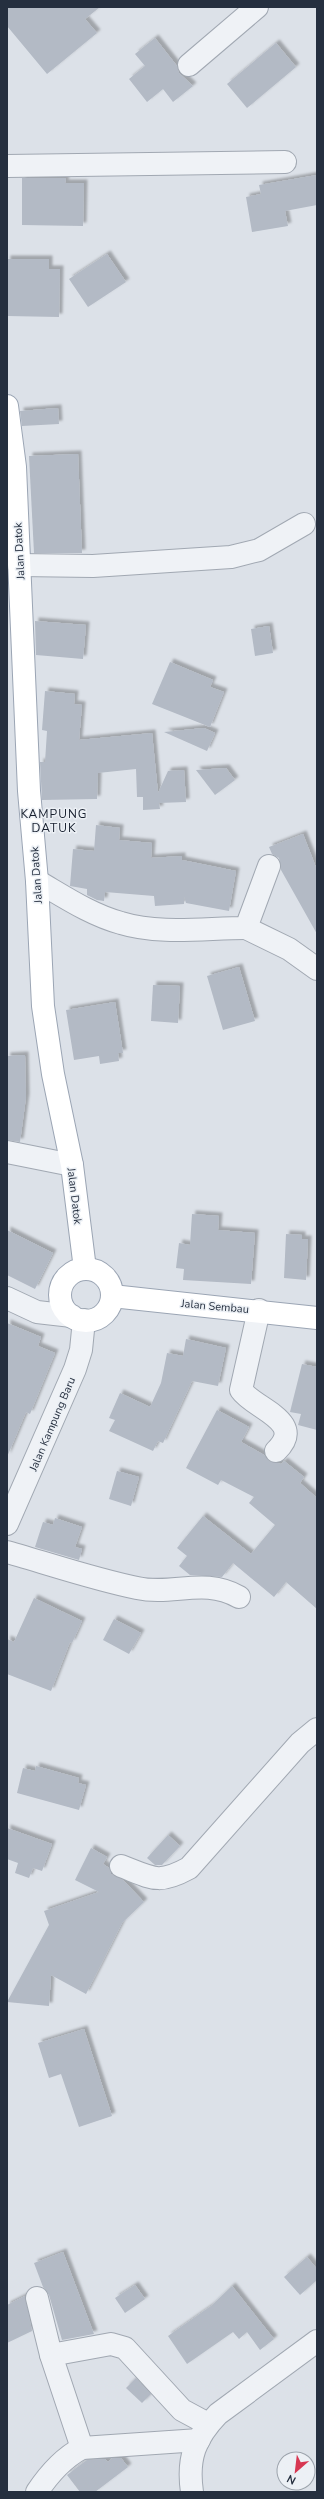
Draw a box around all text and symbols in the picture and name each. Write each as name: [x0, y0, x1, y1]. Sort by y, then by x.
street label: Jalan Datok: [10, 522, 29, 581]
district label: KAMPUNG DATUK: [20, 806, 88, 836]
street label: Jalan Datok: [27, 846, 46, 905]
street label: Jalan Datok: [63, 1166, 85, 1226]
street label: Jalan Sembau: [179, 1296, 249, 1317]
street label: Jalan Kampung Baru: [25, 1375, 79, 1475]
north arrow: [276, 2451, 316, 2491]
text: N: [284, 2471, 299, 2488]

